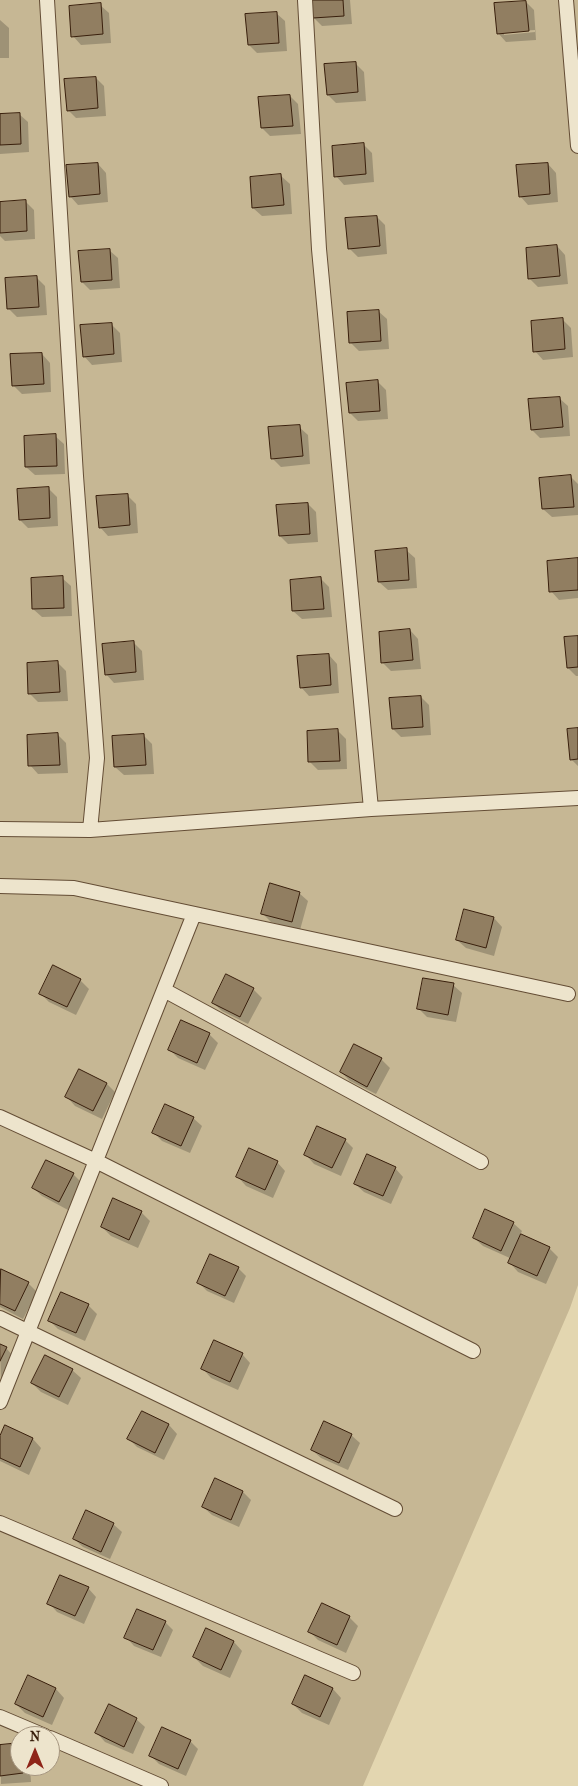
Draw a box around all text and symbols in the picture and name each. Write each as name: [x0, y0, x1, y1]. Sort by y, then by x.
north arrow: [10, 1726, 60, 1776]
text: N: [30, 1728, 40, 1745]

